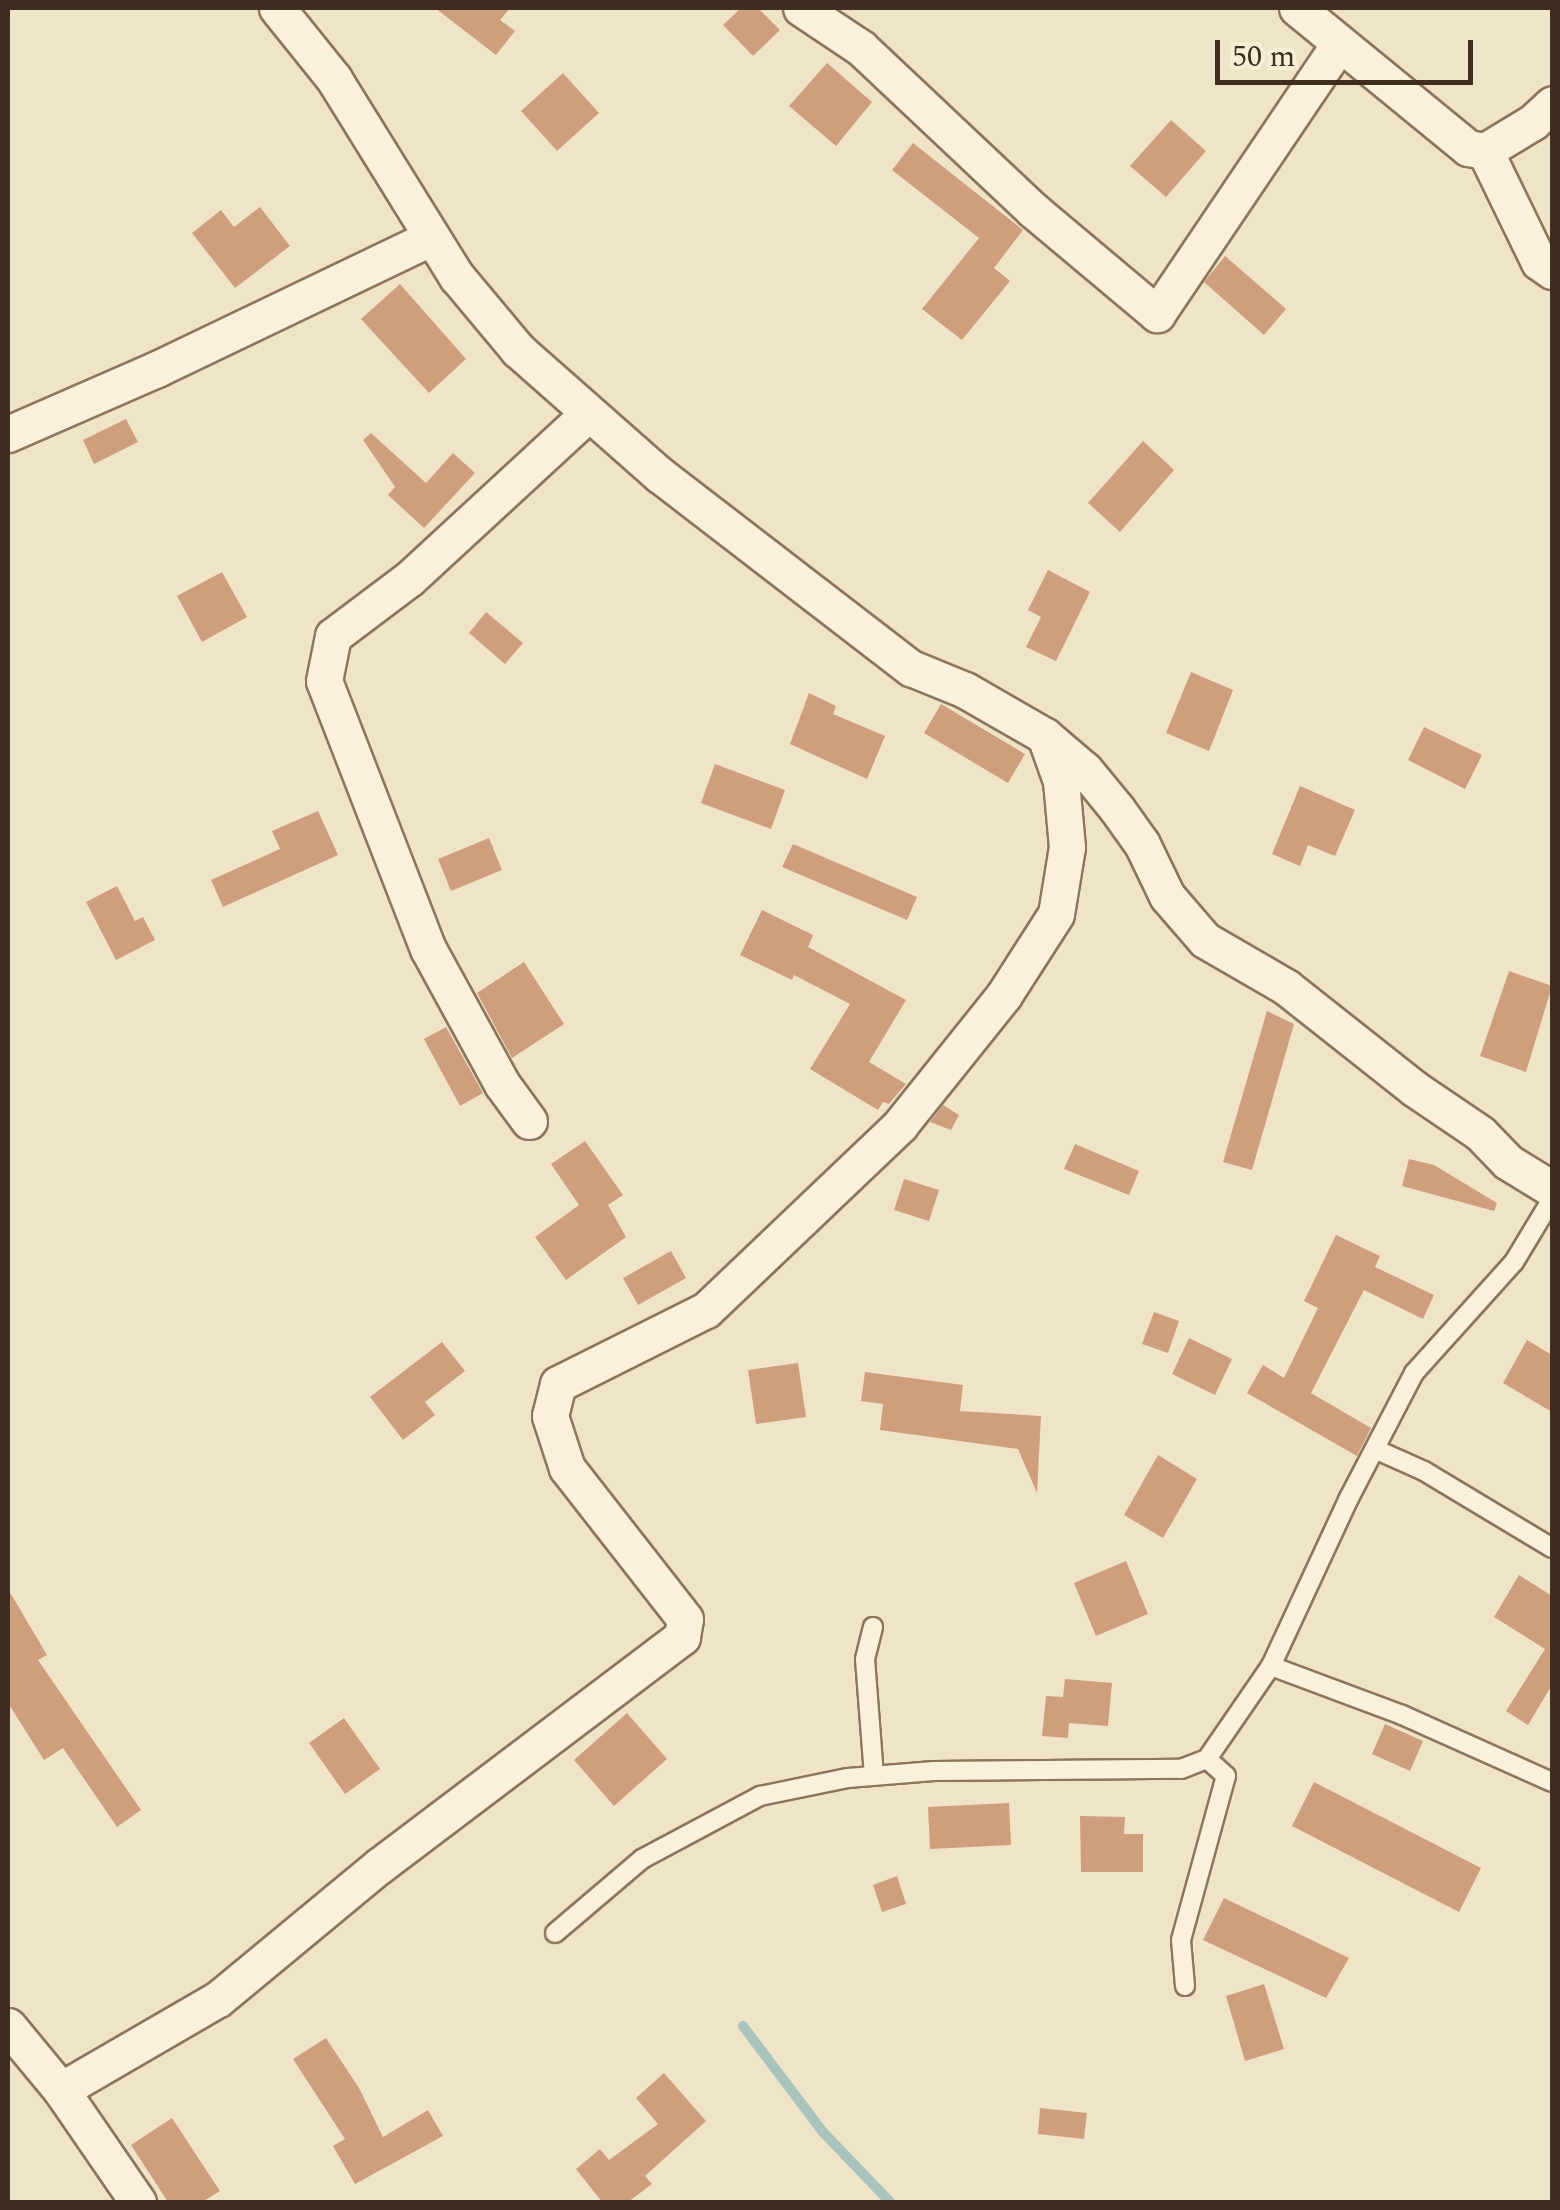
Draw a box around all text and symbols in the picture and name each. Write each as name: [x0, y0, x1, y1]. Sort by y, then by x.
scale bar: [1220, 20, 1478, 82]
text: 50 m: [1232, 34, 1295, 80]

